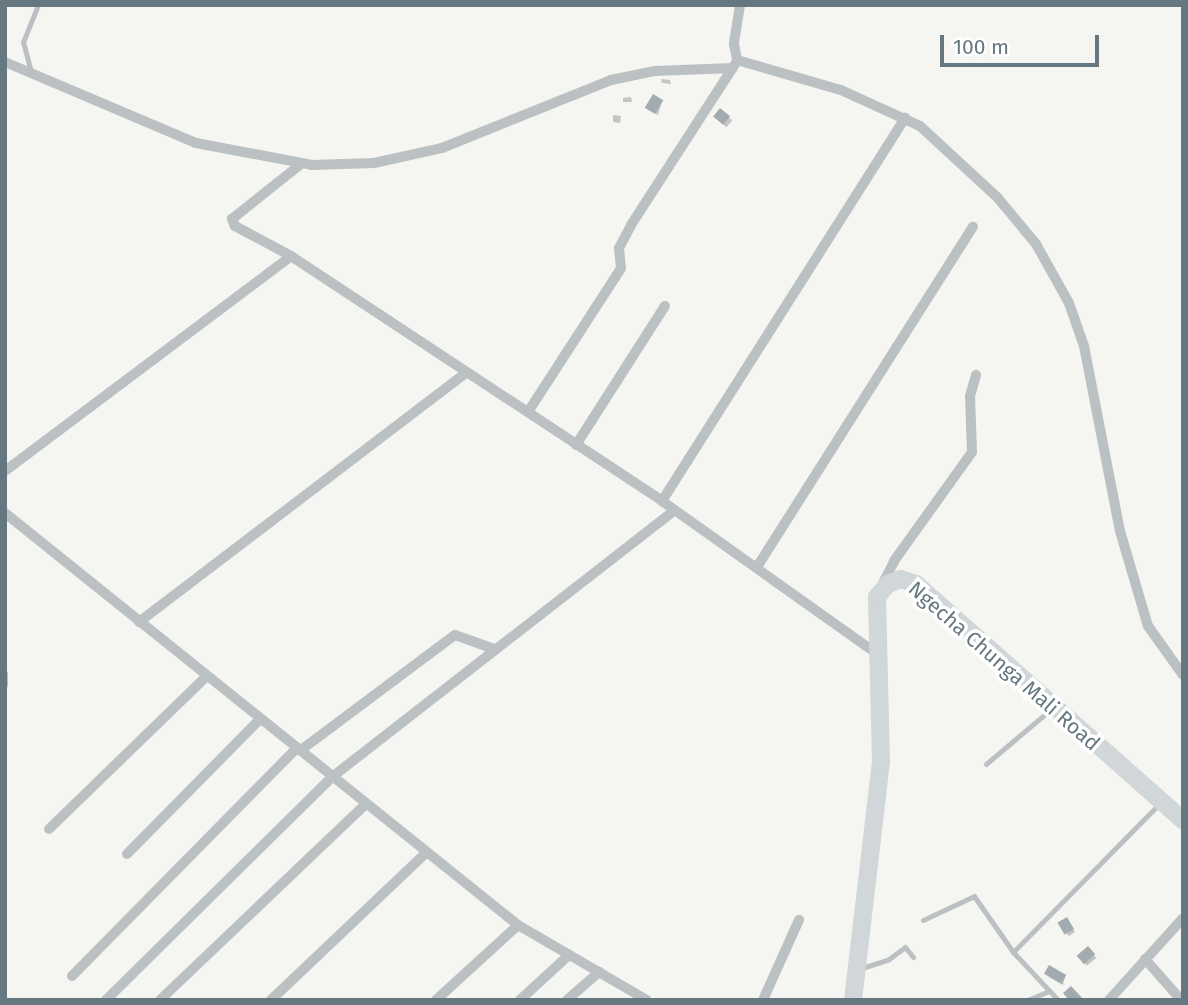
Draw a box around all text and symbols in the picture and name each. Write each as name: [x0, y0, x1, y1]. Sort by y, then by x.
scale bar: [943, 21, 1102, 65]
text: 100 m: [953, 34, 1009, 60]
street label: Ngecha Chunga Mali Road: [903, 576, 1105, 756]

